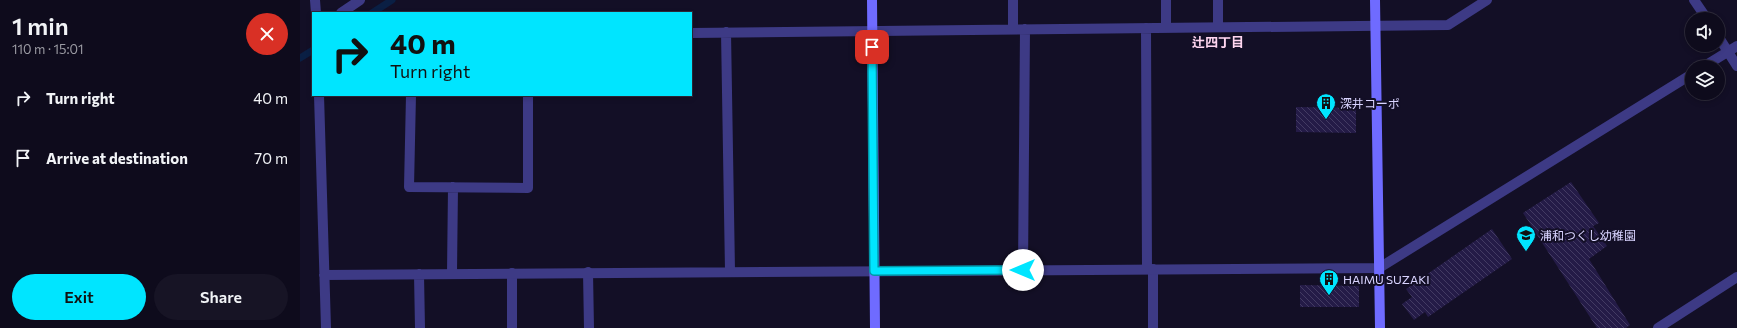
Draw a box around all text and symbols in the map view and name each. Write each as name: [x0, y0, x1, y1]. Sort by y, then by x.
text: 1 min: [12, 11, 69, 40]
map controls: [1685, 12, 1725, 100]
button: sound: [1685, 12, 1725, 52]
button: close: [246, 13, 288, 55]
text: 40 m: [390, 26, 456, 60]
icon: right: [324, 28, 376, 80]
pin: [855, 30, 889, 64]
district label: 辻四丁目: [1192, 34, 1244, 50]
icon: arrive: [861, 36, 883, 58]
text: 110 m · 15:01: [12, 41, 84, 57]
text: Turn right: [390, 60, 470, 82]
button: layers: [1685, 60, 1725, 100]
icon: right: [12, 87, 34, 109]
text: Turn right: [46, 89, 115, 107]
text: 40 m: [253, 89, 288, 107]
building icon: 深井コーポ: [1315, 92, 1337, 120]
place label: 深井コーポ: [1340, 96, 1400, 110]
icon: arrive: [12, 147, 34, 169]
text: Arrive at destination: [46, 149, 188, 167]
text: 70 m: [254, 149, 288, 167]
school or university icon: 浦和つくし幼稚園: [1515, 224, 1537, 252]
place label: 浦和つくし幼稚園: [1540, 228, 1636, 242]
position arrow: [1002, 249, 1044, 291]
building icon: HAIMU SUZAKI: [1318, 268, 1340, 296]
place label: HAIMU SUZAKI: [1343, 272, 1430, 286]
button: Exit: [12, 274, 146, 320]
button: Share: [154, 274, 288, 320]

